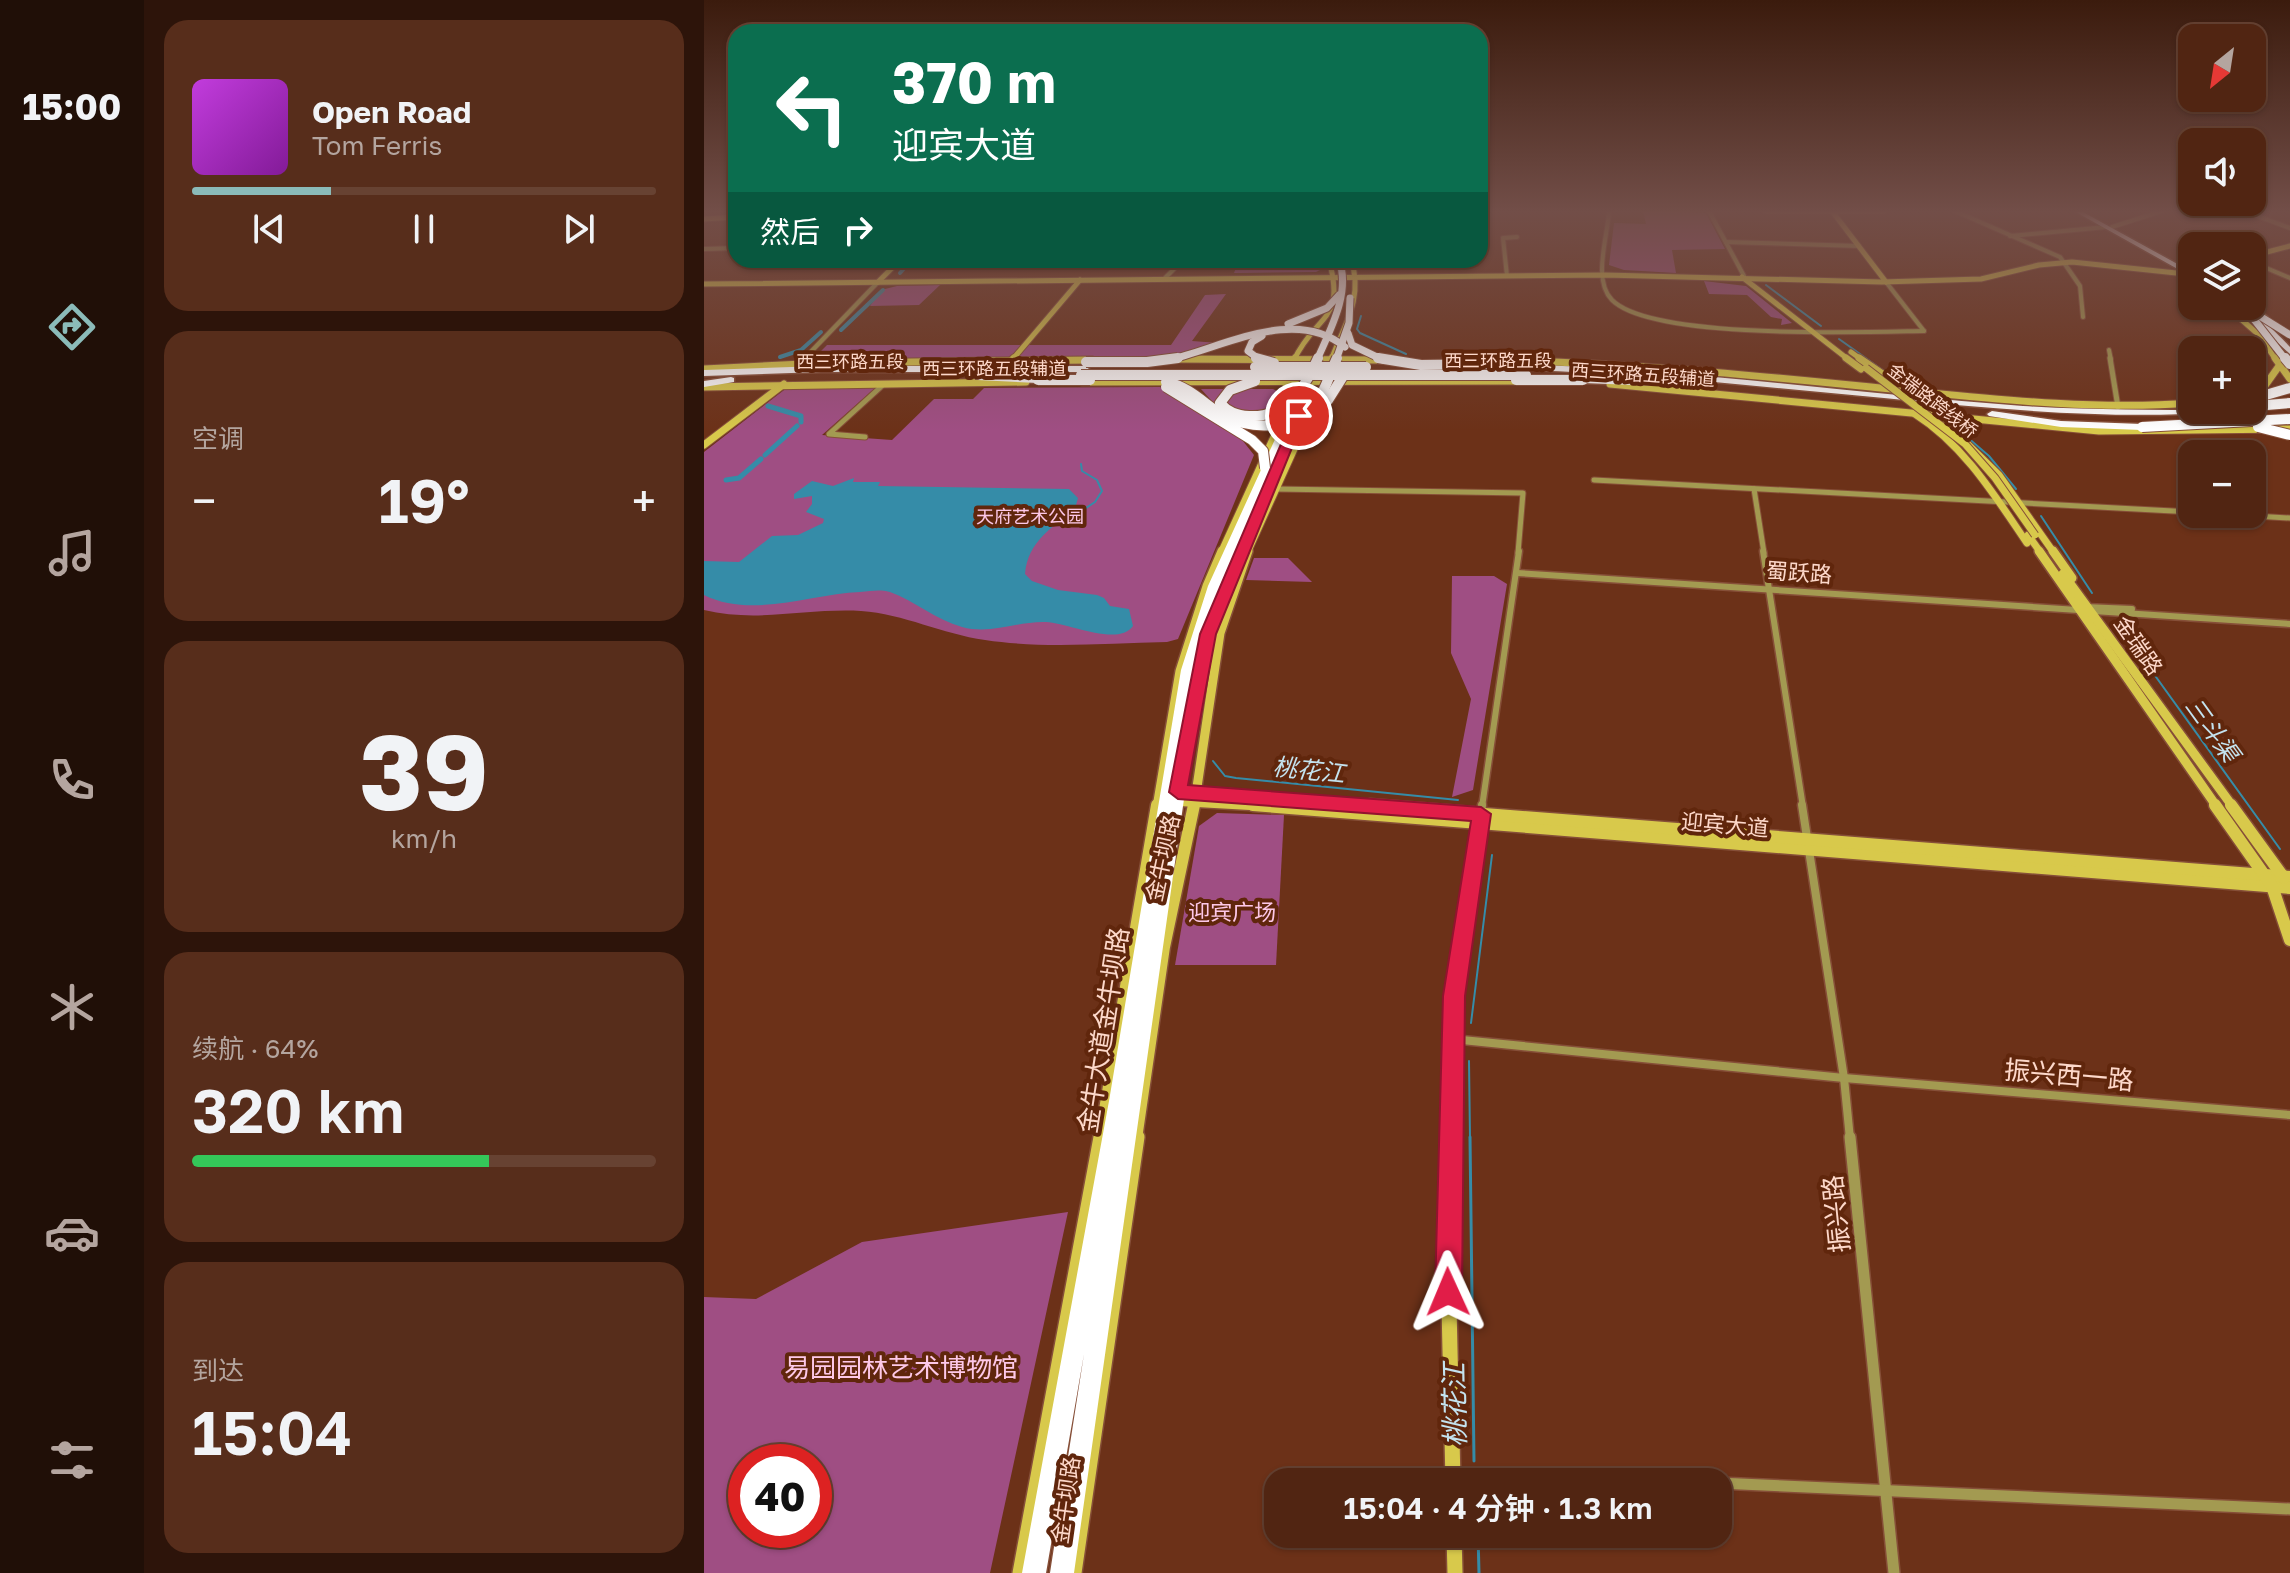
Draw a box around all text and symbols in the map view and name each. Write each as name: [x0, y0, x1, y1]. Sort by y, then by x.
north arrow: [2178, 24, 2266, 112]
map controls: [2178, 24, 2266, 528]
text: 370 m: [892, 48, 1056, 115]
icon: left: [760, 56, 864, 160]
text: 15:00: [23, 85, 121, 128]
text: Open Road: [312, 94, 471, 130]
text: 迎宾大道: [892, 123, 1036, 166]
button: sound: [2178, 128, 2266, 216]
text: Tom Ferris: [312, 130, 442, 161]
icon: previous: [247, 207, 291, 251]
icon: pause: [402, 207, 446, 251]
icon: next: [557, 207, 601, 251]
icon: right: [836, 208, 880, 252]
text: 然后: [760, 214, 820, 250]
button: layers: [2178, 232, 2266, 320]
icon: directions: [44, 299, 100, 355]
button: +: [2178, 336, 2266, 424]
street label: 西三环路五段: [1444, 349, 1552, 371]
street label: 西三环路五段: [796, 350, 904, 372]
street label: 西三环路五段辅道: [922, 357, 1066, 379]
street label: 西三环路五段辅道: [1570, 358, 1716, 390]
street label: 金瑞路跨线桥: [1884, 358, 1982, 442]
pin: [1265, 382, 1333, 450]
icon: arrive: [1277, 394, 1321, 438]
text: 空调: [192, 423, 244, 454]
button: −: [2178, 440, 2266, 528]
text: 19°: [378, 464, 470, 536]
text: −: [192, 474, 216, 527]
text: +: [632, 474, 656, 527]
park label: 天府艺术公园: [976, 505, 1084, 527]
icon: music: [44, 525, 100, 581]
street label: 蜀跃路: [1765, 556, 1833, 588]
street label: 金瑞路: [2109, 610, 2169, 680]
water label: 三斗渠: [2180, 691, 2248, 769]
text: 39: [359, 708, 489, 833]
water label: 桃花江: [1272, 751, 1349, 787]
icon: phone: [44, 752, 100, 808]
street label: 迎宾大道: [1680, 807, 1770, 841]
street label: 金牛坝路: [1140, 812, 1184, 904]
text: km/h: [391, 823, 457, 854]
park label: 迎宾广场: [1188, 898, 1276, 925]
street label: 金牛大道金牛坝路: [1071, 925, 1135, 1135]
icon: climate: [44, 979, 100, 1035]
text: 续航 · 64%: [192, 1033, 318, 1064]
street label: 振兴西一路: [2003, 1054, 2135, 1096]
text: 320 km: [192, 1074, 405, 1146]
street label: 振兴路: [1817, 1174, 1855, 1254]
icon: car: [44, 1205, 100, 1261]
position arrow: [1406, 1250, 1490, 1334]
park label: 易园园林艺术博物馆: [784, 1352, 1018, 1383]
text: 到达: [192, 1355, 244, 1386]
water label: 桃花江: [1437, 1360, 1471, 1447]
text: 15:04: [192, 1396, 353, 1468]
icon: filters: [44, 1432, 100, 1488]
speed limit sign: 40: [728, 1444, 832, 1548]
street label: 金牛坝路: [1046, 1455, 1084, 1545]
text: 15:04 · 4 分钟 · 1.3 km: [1344, 1490, 1652, 1526]

